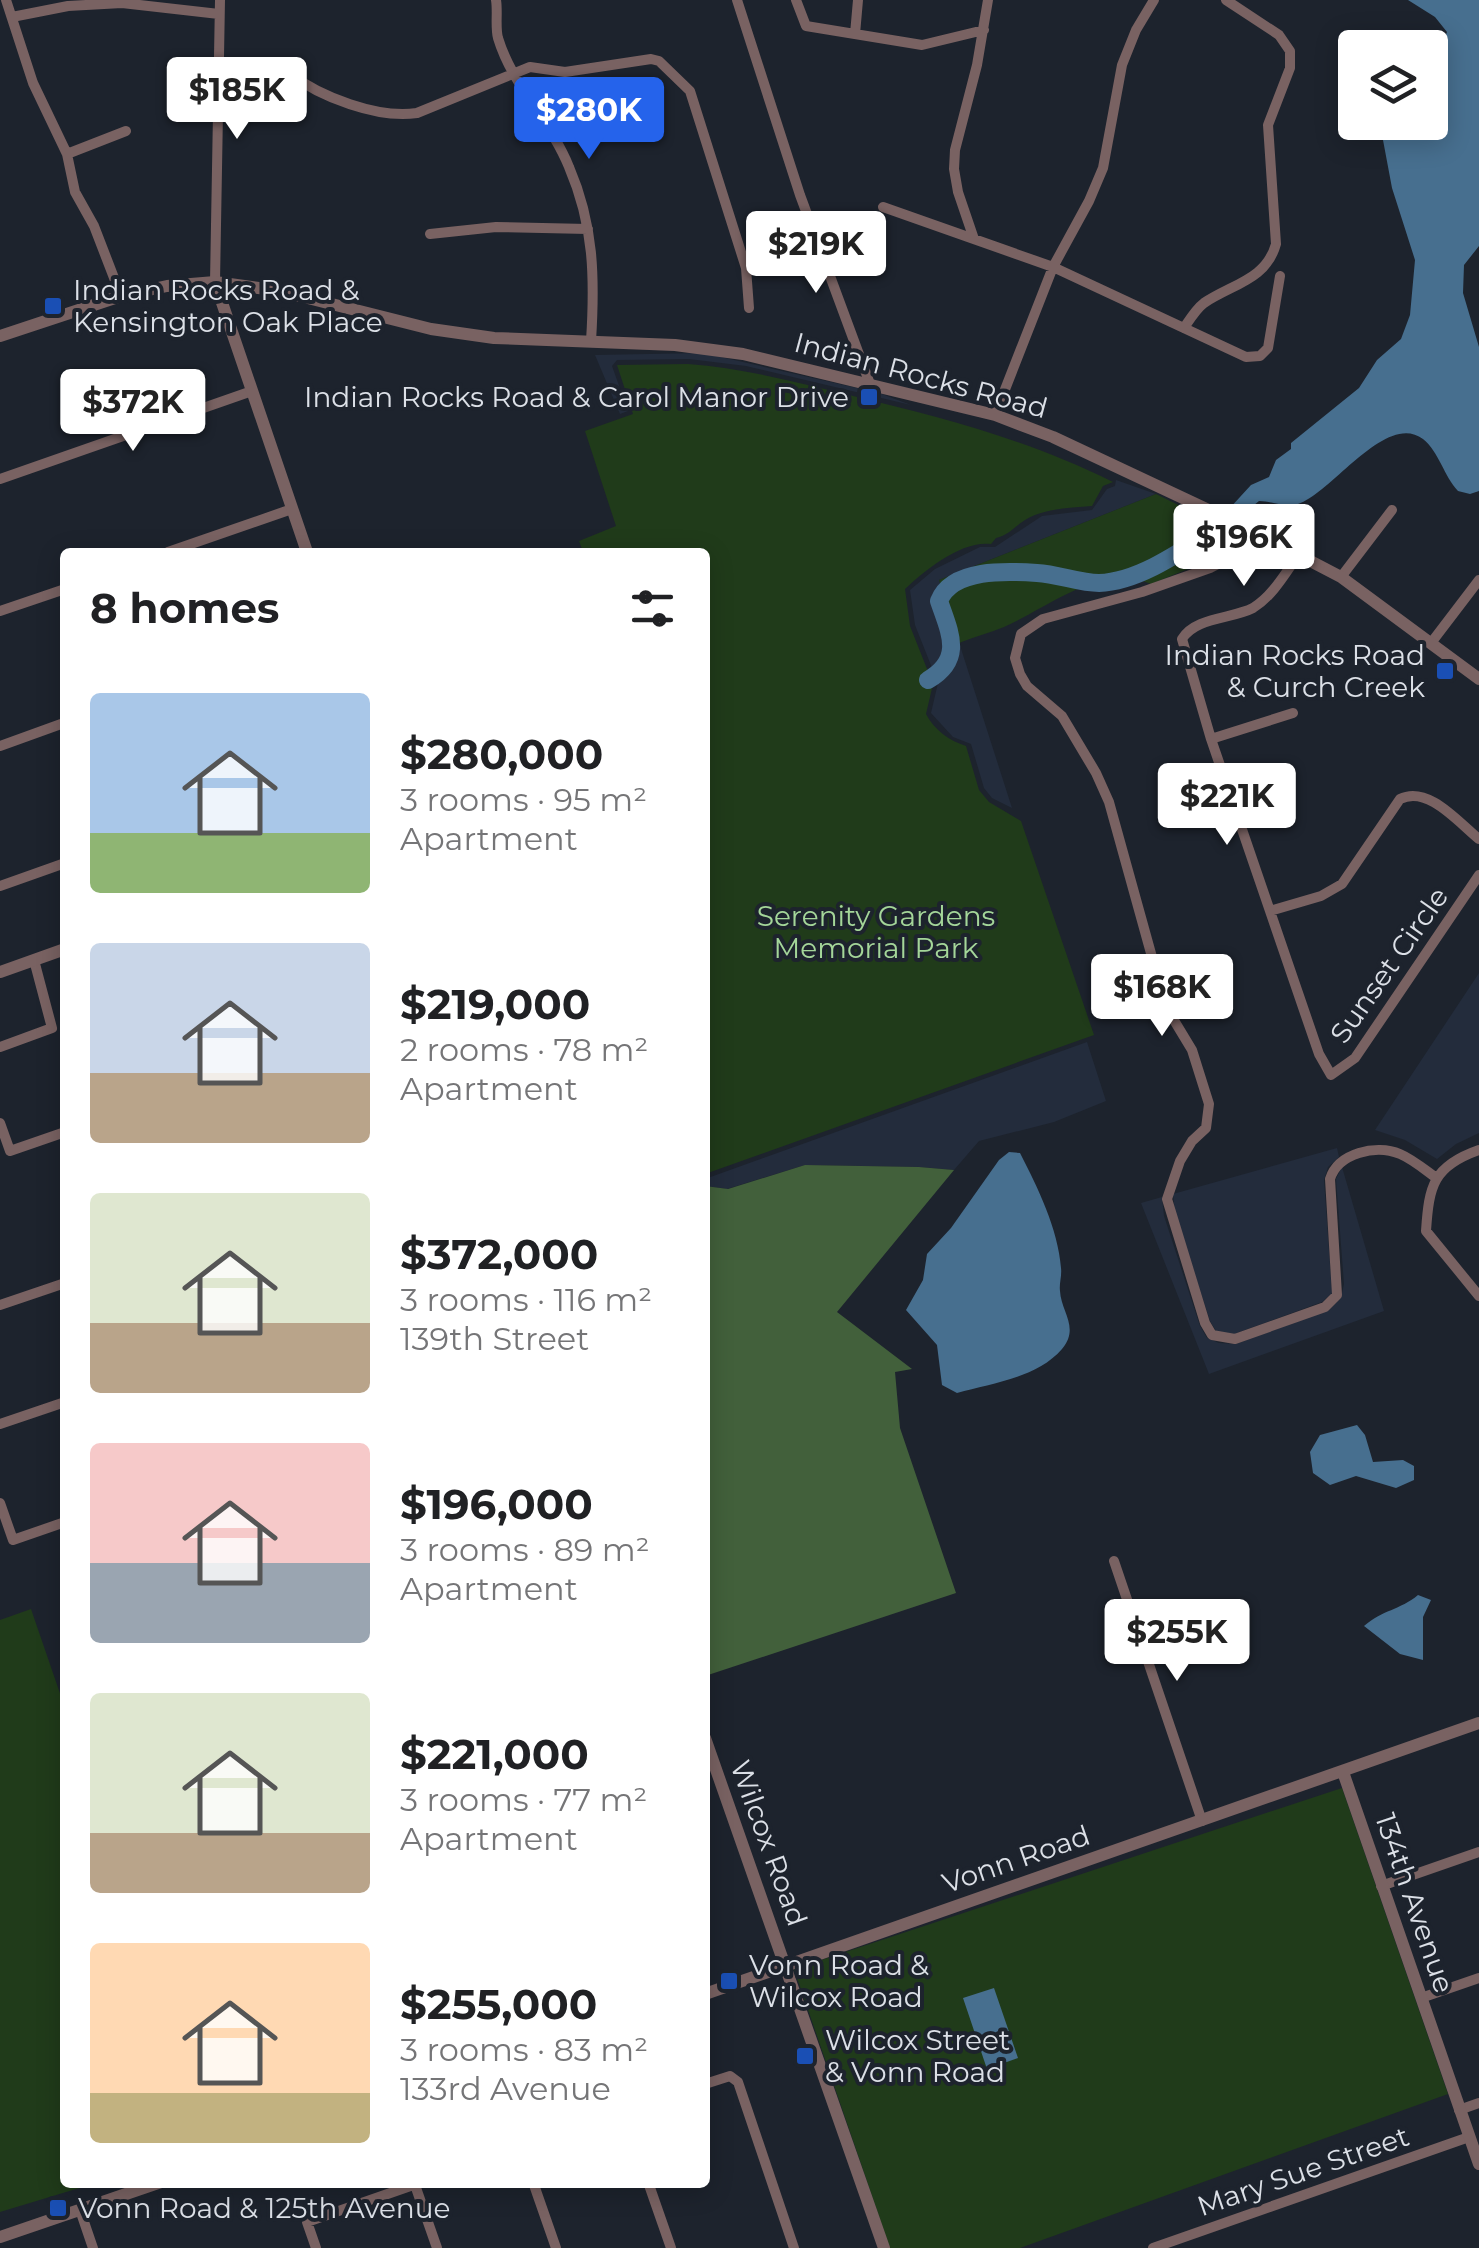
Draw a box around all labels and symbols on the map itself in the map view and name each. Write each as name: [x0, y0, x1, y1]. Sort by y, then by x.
pin: $185K: [167, 57, 307, 142]
pin: $280K: [519, 77, 659, 162]
pin: $219K: [746, 211, 886, 296]
place label: Indian Rocks Road & Kensington Oak Place: [73, 273, 383, 339]
marker: Indian Rocks Road & Kensington Oak Place: [42, 295, 64, 317]
street label: Indian Rocks Road: [791, 325, 1051, 425]
pin: $372K: [63, 369, 203, 454]
place label: Indian Rocks Road & Carol Manor Drive: [304, 380, 849, 414]
marker: Indian Rocks Road & Carol Manor Drive: [858, 386, 880, 408]
pin: $196K: [1174, 504, 1314, 589]
place label: Indian Rocks Road & Curch Creek: [1164, 638, 1425, 704]
marker: Indian Rocks Road & Curch Creek: [1434, 660, 1456, 682]
pin: $221K: [1157, 763, 1297, 848]
street label: Sunset Circle: [1323, 881, 1455, 1049]
park label: Serenity Gardens Memorial Park: [757, 899, 995, 965]
pin: $168K: [1092, 954, 1232, 1039]
pin: $255K: [1107, 1599, 1247, 1684]
street label: Wilcox Road: [723, 1756, 815, 1930]
street label: 134th Avenue: [1368, 1809, 1462, 1997]
street label: Vonn Road: [938, 1818, 1094, 1900]
place label: Vonn Road & Wilcox Road: [749, 1948, 929, 2014]
marker: Vonn Road & Wilcox Road: [718, 1970, 740, 1992]
place label: Wilcox Street & Vonn Road: [825, 2023, 1010, 2089]
marker: Wilcox Street & Vonn Road: [794, 2045, 816, 2067]
street label: Mary Sue Street: [1193, 2119, 1413, 2223]
place label: Vonn Road & 125th Avenue: [78, 2191, 451, 2225]
marker: Vonn Road & 125th Avenue: [47, 2197, 69, 2219]

